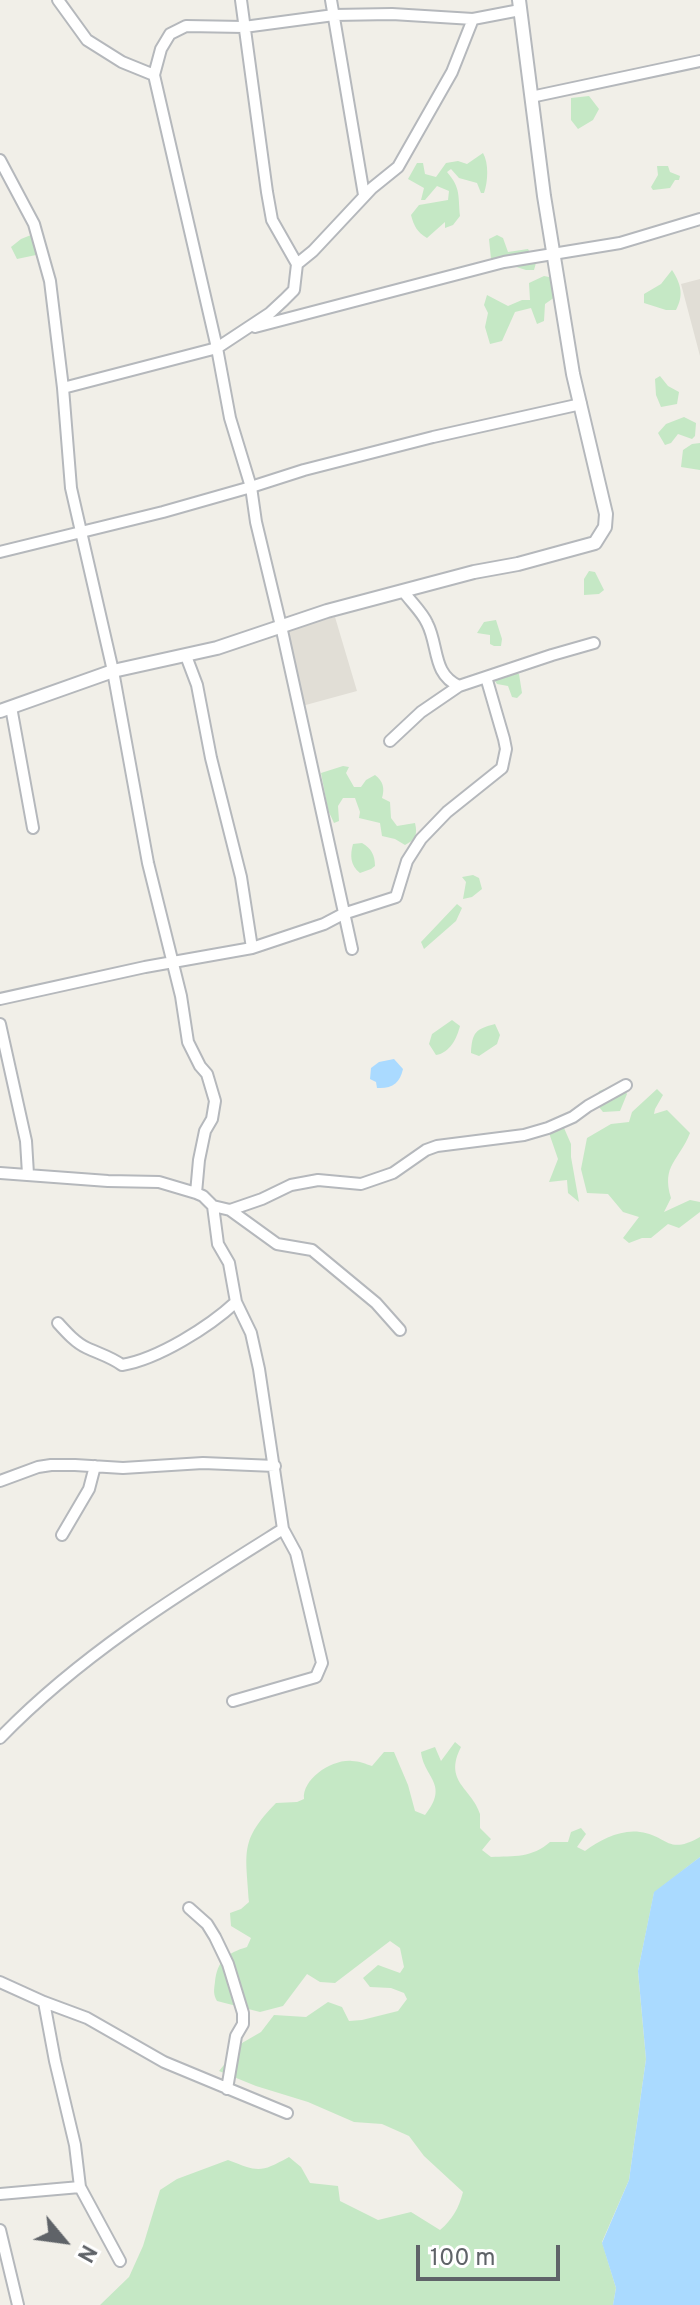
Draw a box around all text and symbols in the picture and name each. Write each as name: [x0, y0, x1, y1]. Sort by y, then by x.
north arrow: [24, 2201, 104, 2281]
scale bar: [420, 2229, 564, 2279]
text: N: [70, 2239, 101, 2266]
text: 100 m: [430, 2244, 496, 2274]

